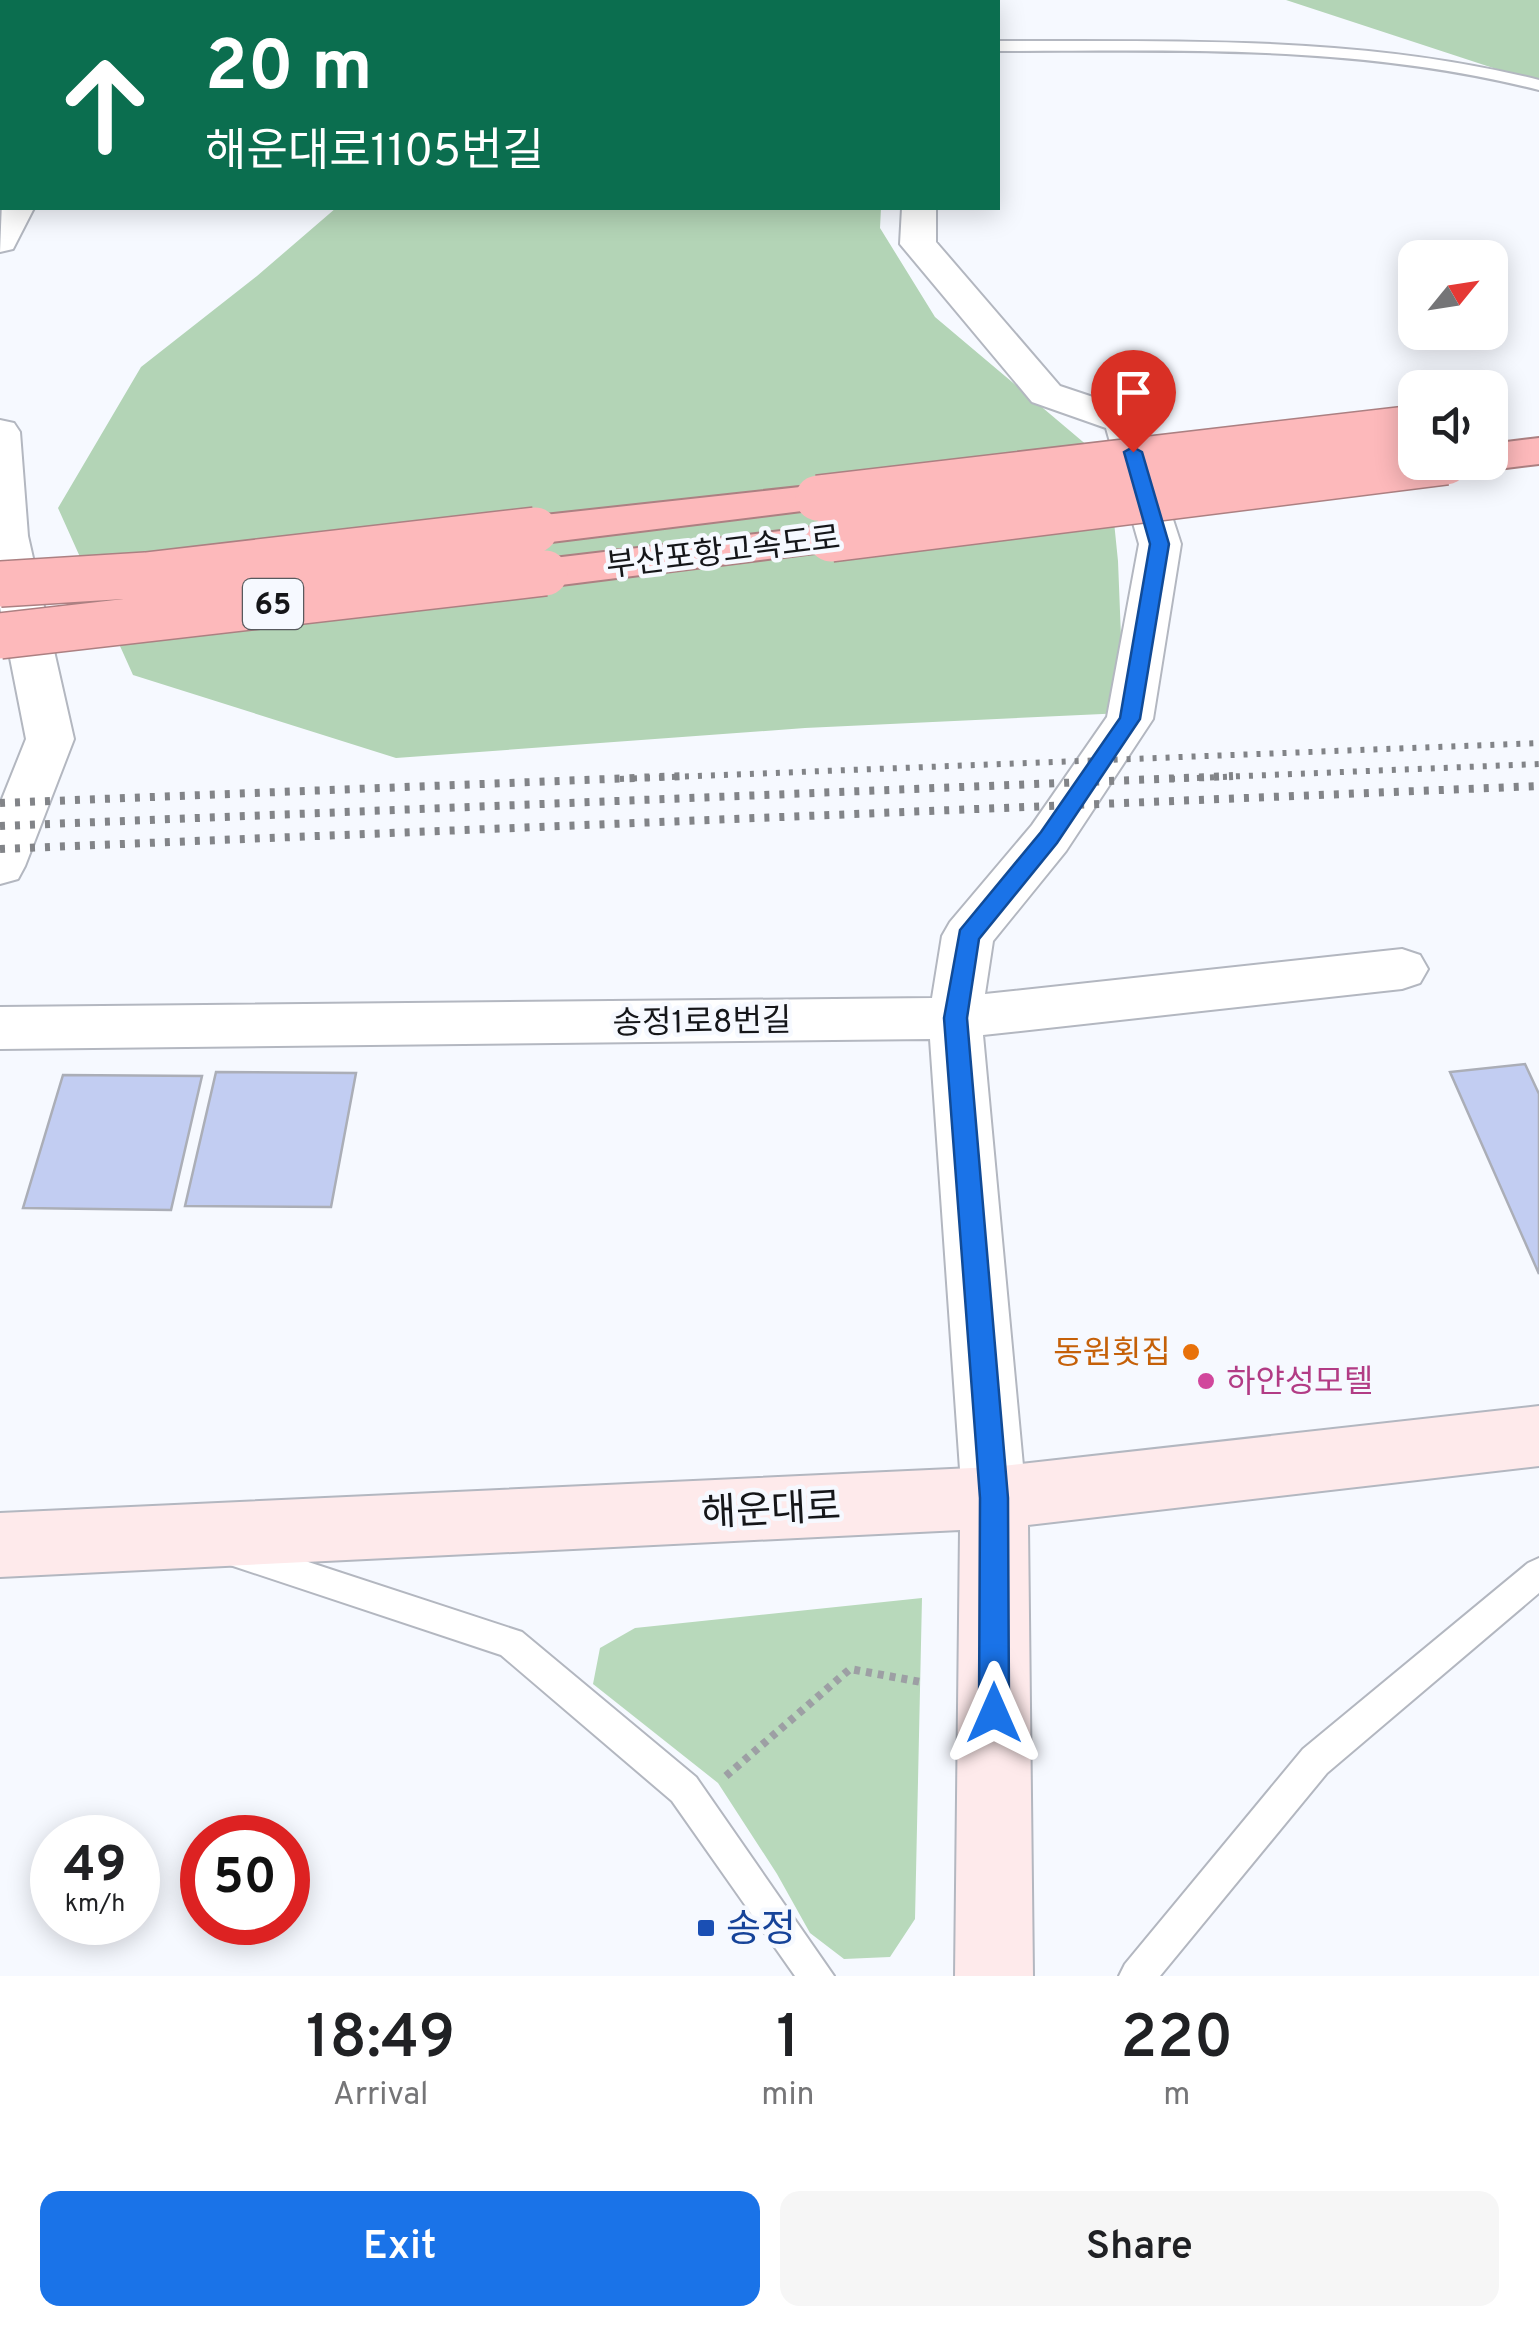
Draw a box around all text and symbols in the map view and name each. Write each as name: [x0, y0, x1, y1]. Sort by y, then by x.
text: 20 m: [205, 26, 373, 115]
icon: ahead: [40, 40, 170, 170]
text: 해운대로1105번길: [205, 125, 544, 182]
north arrow: [1398, 240, 1508, 350]
map controls: [1398, 240, 1508, 480]
pin: [1091, 350, 1176, 453]
icon: arrive: [1106, 365, 1161, 420]
button: sound: [1398, 370, 1508, 480]
street label: 부산포항고속도로: [604, 520, 843, 588]
road number: 65: [243, 579, 303, 629]
street label: 송정1로8번길: [612, 1002, 792, 1046]
place label: 동원횟집: [1053, 1335, 1171, 1375]
marker: 동원횟집: [1180, 1341, 1202, 1363]
place label: 하얀성모텔: [1226, 1364, 1373, 1404]
marker: 하얀성모텔: [1195, 1370, 1217, 1392]
street label: 해운대로: [700, 1484, 842, 1541]
position arrow: [942, 1661, 1046, 1765]
speed limit sign: 50: [180, 1815, 310, 1945]
text: 49: [64, 1836, 126, 1899]
text: km/h: [65, 1889, 125, 1921]
place label: 송정: [726, 1907, 796, 1956]
marker: 송정: [695, 1917, 717, 1939]
text: 18:49: [306, 2003, 455, 2079]
text: 1: [776, 2003, 800, 2079]
text: 220: [1121, 2003, 1233, 2079]
text: Arrival: [333, 2076, 428, 2116]
text: min: [761, 2076, 815, 2116]
text: m: [1163, 2076, 1190, 2116]
button: Exit: [40, 2191, 760, 2306]
button: Share: [780, 2191, 1499, 2306]

